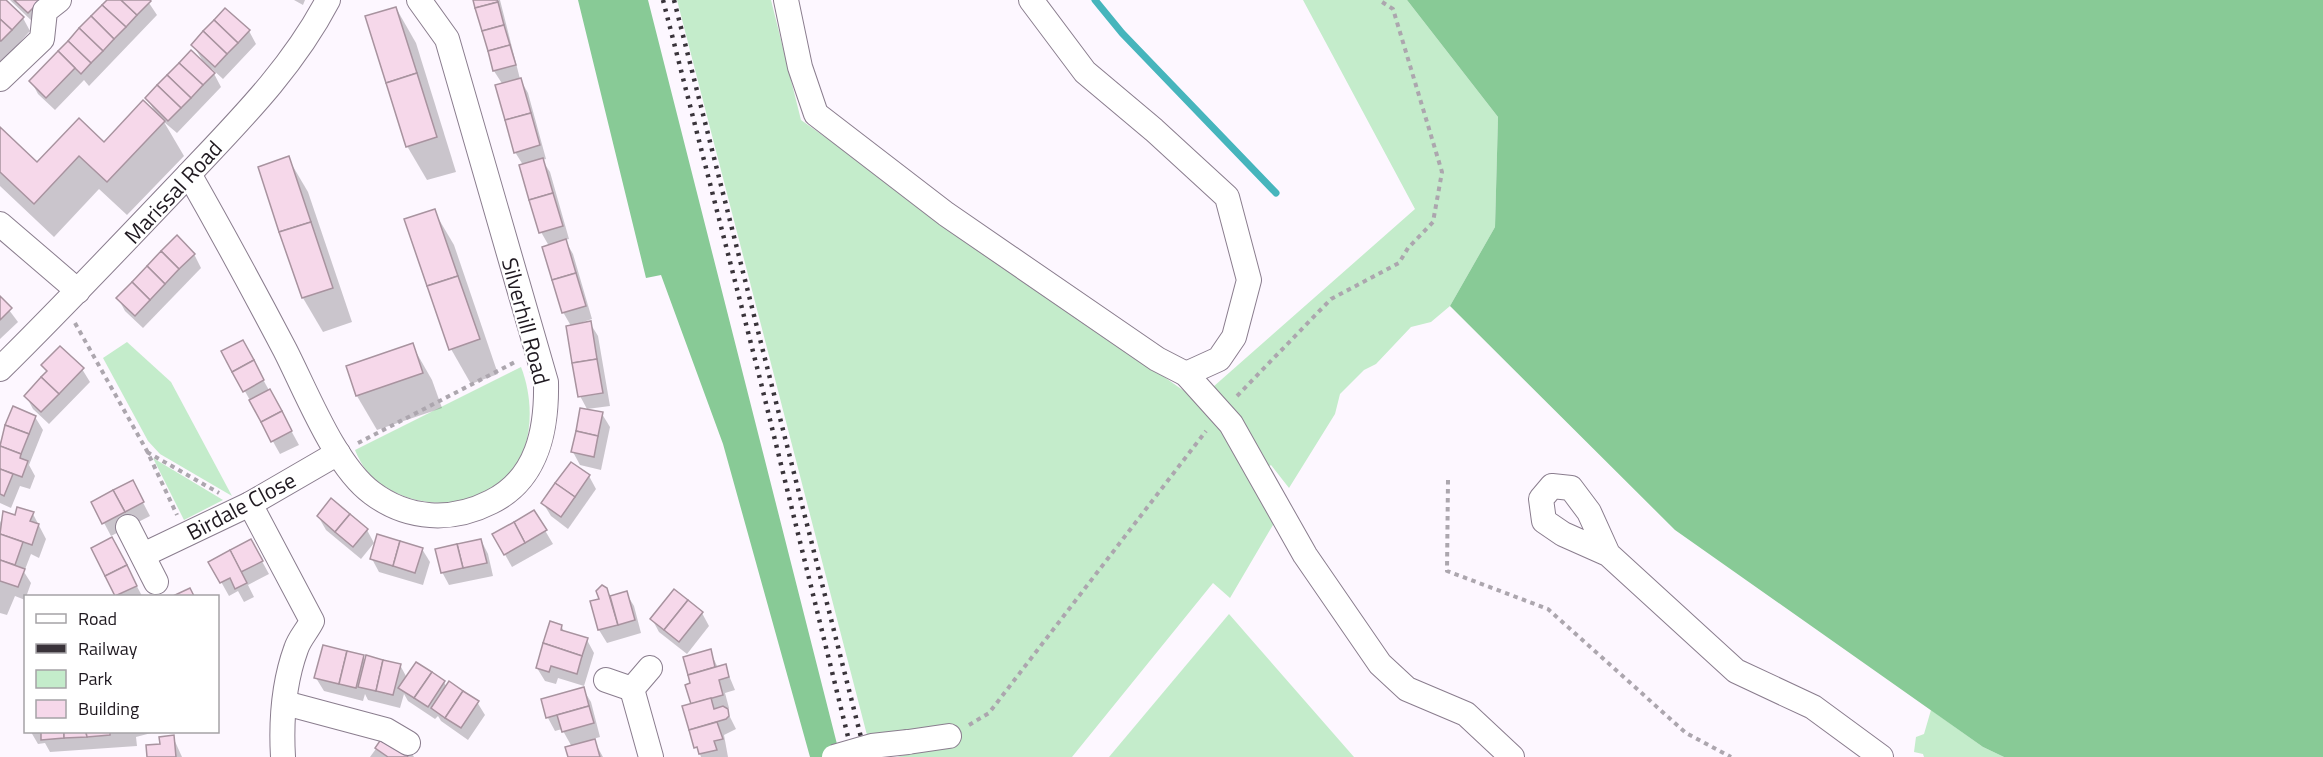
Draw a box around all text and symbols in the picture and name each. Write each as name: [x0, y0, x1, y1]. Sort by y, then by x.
street label: Marissal Road: [116, 133, 230, 251]
street label: Silverhill Road: [493, 254, 559, 388]
street label: Birdale Close: [180, 463, 302, 549]
legend: [24, 595, 219, 733]
text: Road: [78, 605, 117, 632]
text: Railway: [78, 635, 138, 662]
text: Park: [78, 665, 113, 692]
text: Building: [78, 695, 139, 722]

